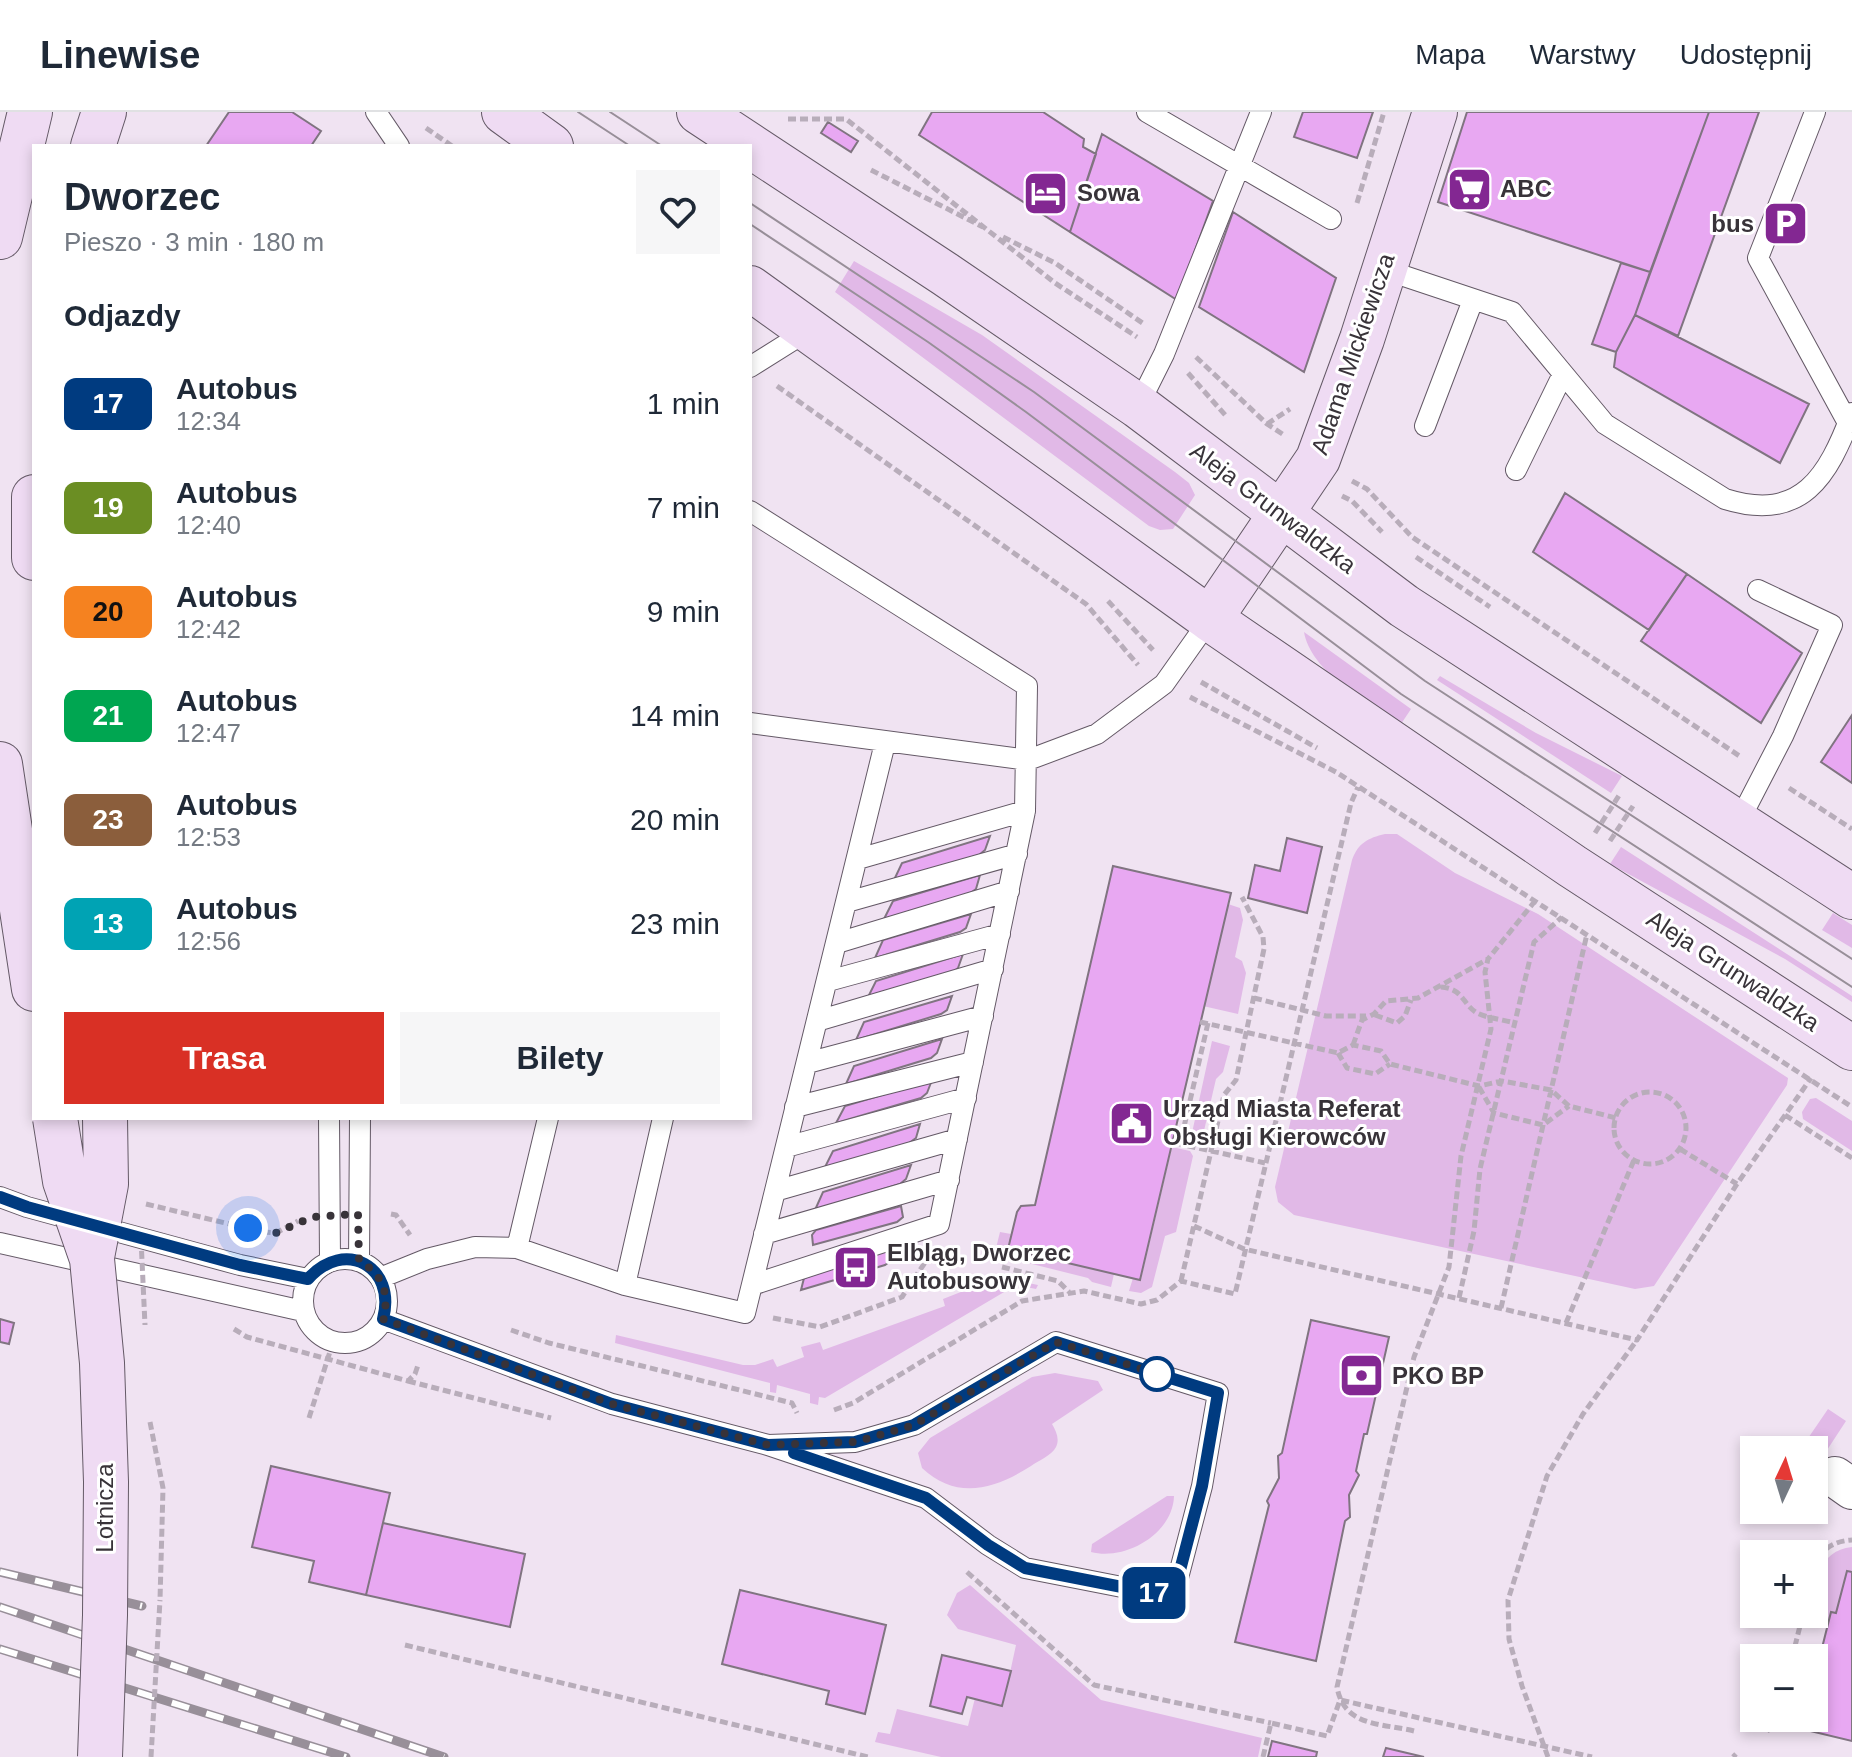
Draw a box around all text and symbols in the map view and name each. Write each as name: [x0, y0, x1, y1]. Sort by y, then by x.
text: Linewise: [40, 34, 201, 76]
text: Mapa: [1415, 39, 1485, 70]
text: Warstwy: [1529, 39, 1636, 70]
text: Udostępnij: [1680, 39, 1812, 70]
supermarket icon: ABC: [1445, 165, 1493, 213]
hotel icon: Sowa: [1022, 169, 1070, 217]
button: heart: [636, 170, 720, 254]
place label: ABC: [1500, 175, 1552, 202]
text: Dworzec: [64, 176, 220, 218]
place label: Sowa: [1077, 179, 1140, 206]
parking icon: bus: [1761, 200, 1809, 248]
place label: bus: [1711, 210, 1754, 237]
text: Pieszo · 3 min · 180 m: [64, 227, 324, 257]
street label: Adama Mickiewicza: [1305, 249, 1400, 458]
text: Odjazdy: [64, 299, 181, 332]
text: Autobus: [176, 372, 298, 405]
text: 1 min: [647, 387, 720, 420]
text: 17: [92, 388, 124, 419]
text: 12:34: [176, 406, 241, 436]
street label: Aleja Grunwaldzka: [1185, 437, 1362, 579]
text: Autobus: [176, 476, 298, 509]
text: 7 min: [647, 491, 720, 524]
text: 19: [92, 492, 124, 523]
text: 12:40: [176, 510, 241, 540]
text: Autobus: [176, 580, 298, 613]
text: 9 min: [647, 595, 720, 628]
text: 20: [92, 596, 124, 627]
text: 12:42: [176, 614, 241, 644]
text: Autobus: [176, 684, 298, 717]
text: 14 min: [630, 699, 720, 732]
text: 21: [92, 700, 124, 731]
text: 12:47: [176, 718, 241, 748]
text: Autobus: [176, 788, 298, 821]
text: 20 min: [630, 803, 720, 836]
text: 23: [92, 804, 124, 835]
text: 12:53: [176, 822, 241, 852]
text: Autobus: [176, 892, 298, 925]
street label: Aleja Grunwaldzka: [1642, 905, 1825, 1037]
text: 23 min: [630, 907, 720, 940]
text: 13: [92, 908, 124, 939]
text: 12:56: [176, 926, 241, 956]
button: Trasa: [64, 1012, 384, 1104]
button: Bilety: [400, 1012, 720, 1104]
place label: Urząd Miasta Referat Obsługi Kierowców: [1163, 1095, 1400, 1150]
public building icon: Urząd Miasta Referat Obsługi Kierowców: [1108, 1099, 1156, 1147]
your location: [228, 1208, 268, 1248]
place label: Elbląg, Dworzec Autobusowy: [887, 1239, 1071, 1294]
bus stop icon: Elbląg, Dworzec Autobusowy: [832, 1243, 880, 1291]
bank icon: PKO BP: [1337, 1352, 1385, 1400]
unlabelled marker: [1140, 1357, 1174, 1391]
place label: PKO BP: [1392, 1362, 1484, 1389]
north arrow: [1740, 1436, 1828, 1524]
map controls: [1740, 1436, 1828, 1732]
street label: Lotnicza: [91, 1463, 118, 1553]
button: +: [1740, 1540, 1828, 1628]
line badge: 17: [1118, 1567, 1190, 1619]
text: 17: [1138, 1577, 1170, 1608]
button: −: [1740, 1644, 1828, 1732]

